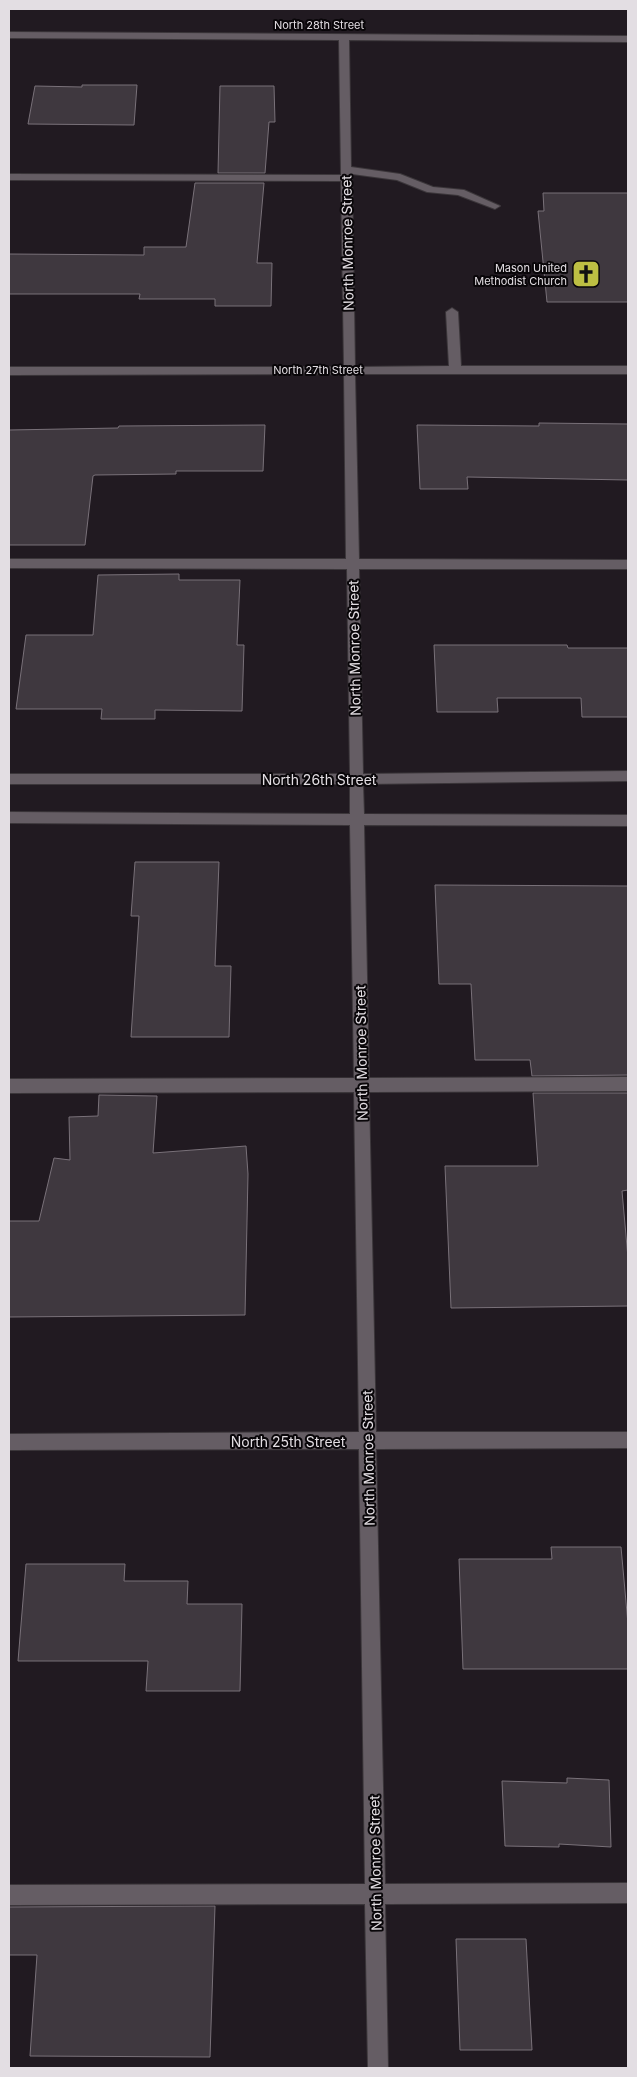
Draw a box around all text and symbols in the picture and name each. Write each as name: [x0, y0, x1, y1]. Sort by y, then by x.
street label: North 28th Street: [274, 18, 364, 32]
street label: North Monroe Street: [337, 175, 357, 311]
church icon: Mason United Methodist Church: [571, 259, 601, 289]
place label: Mason United Methodist Church: [474, 261, 567, 288]
street label: North 27th Street: [273, 363, 363, 377]
street label: North Monroe Street: [344, 580, 364, 716]
street label: North 26th Street: [262, 771, 377, 788]
street label: North Monroe Street: [351, 985, 371, 1121]
street label: North Monroe Street: [358, 1390, 378, 1526]
street label: North 25th Street: [231, 1433, 346, 1450]
street label: North Monroe Street: [365, 1795, 385, 1931]

